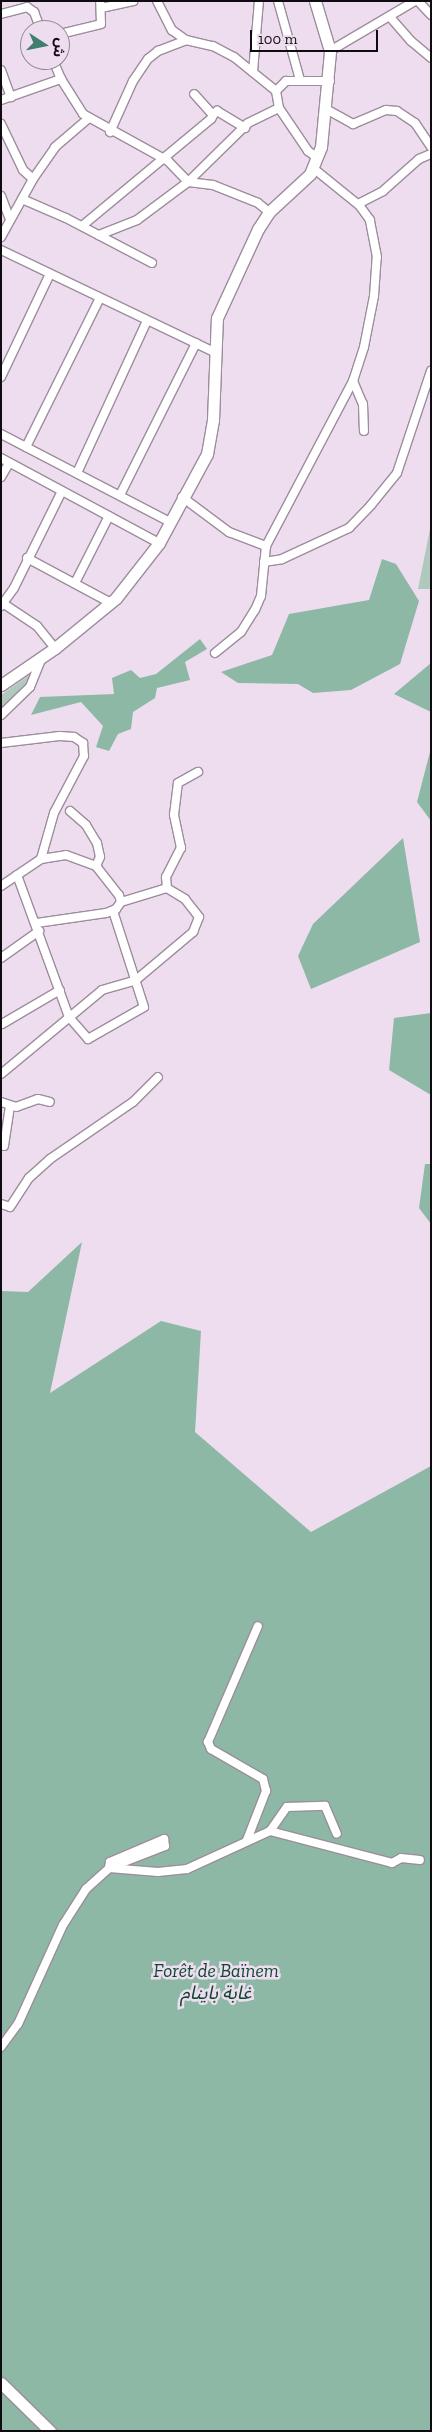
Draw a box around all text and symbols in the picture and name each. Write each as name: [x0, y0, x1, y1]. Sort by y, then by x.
north arrow: [20, 20, 70, 70]
scale bar: [252, 20, 380, 52]
text: 100 m: [258, 30, 297, 48]
text: ش: [49, 37, 69, 59]
park label: Forêt de Baïnem غابة باينام: [153, 1960, 279, 2004]

